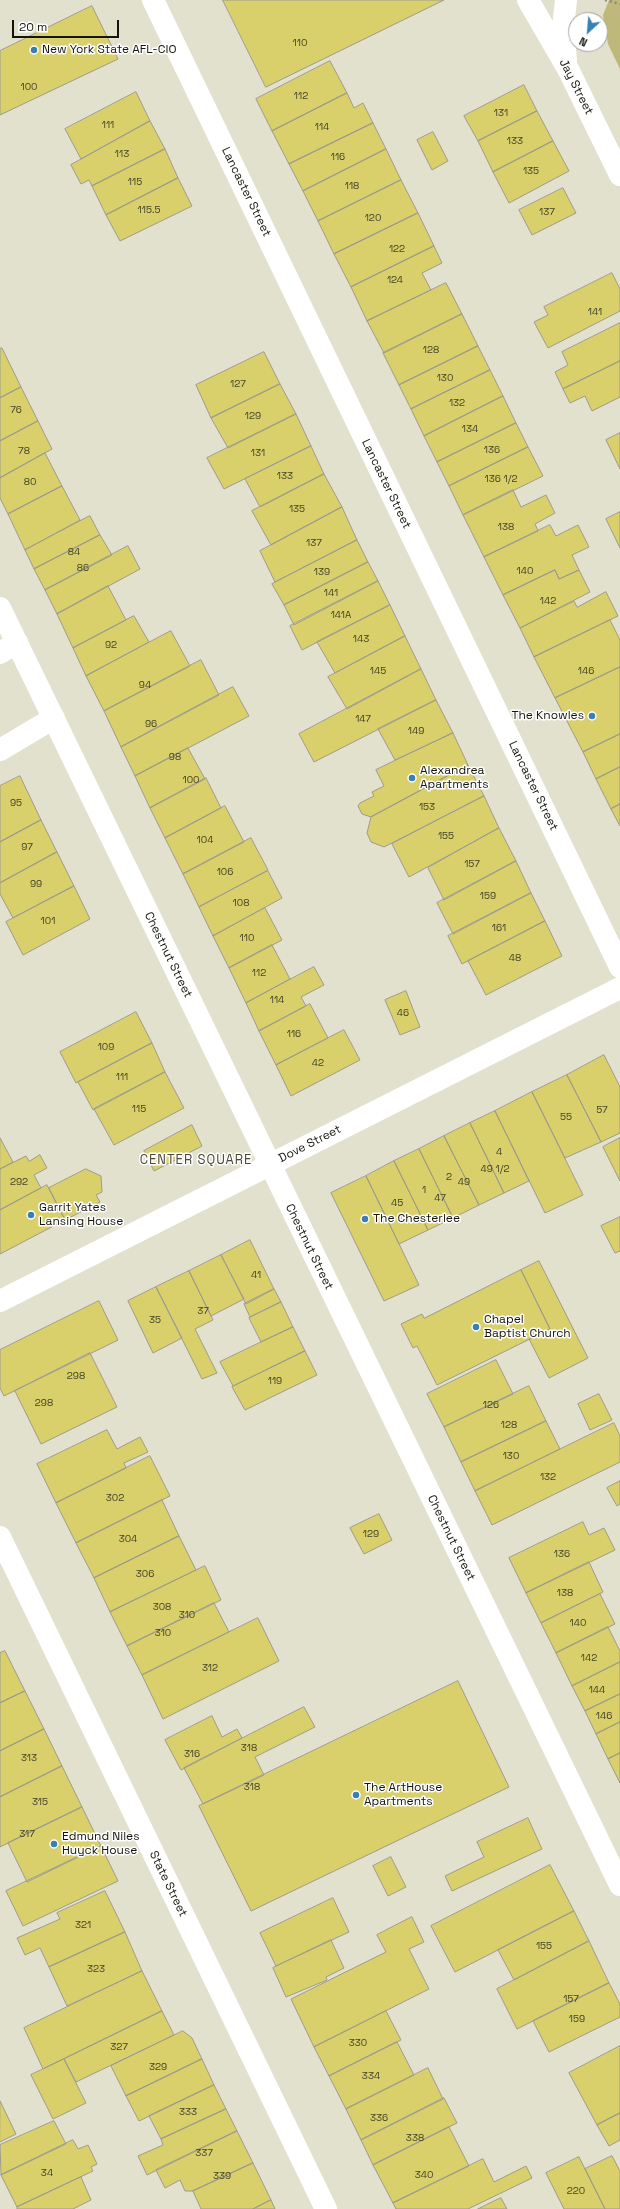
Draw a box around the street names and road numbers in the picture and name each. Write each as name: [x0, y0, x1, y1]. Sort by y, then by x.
street label: Jay Street: [556, 57, 596, 117]
street label: Lancaster Street: [218, 145, 274, 239]
street label: Lancaster Street: [358, 437, 414, 531]
street label: Lancaster Street: [505, 739, 561, 833]
street label: Chestnut Street: [141, 910, 195, 1000]
street label: Dove Street: [276, 1122, 344, 1166]
street label: Chestnut Street: [282, 1202, 336, 1292]
street label: Chestnut Street: [424, 1493, 478, 1583]
street label: State Street: [146, 1849, 190, 1919]

